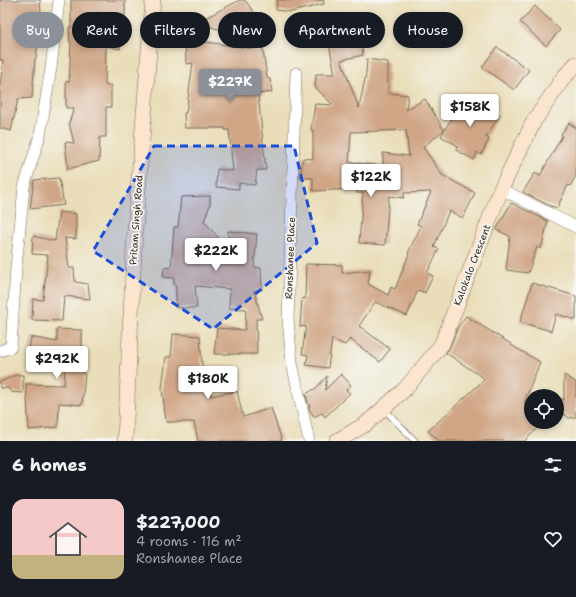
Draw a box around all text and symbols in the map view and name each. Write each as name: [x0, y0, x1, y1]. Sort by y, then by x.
chip: Buy: [12, 12, 64, 48]
chip: Rent: [72, 12, 132, 48]
chip: Filters: [140, 12, 210, 48]
chip: New: [218, 12, 276, 48]
chip: Apartment: [284, 12, 385, 48]
chip: House: [393, 12, 463, 48]
pin: $227K: [202, 69, 258, 103]
text: $227K: [208, 73, 252, 90]
pin: $158K: [442, 94, 498, 128]
text: $158K: [450, 98, 490, 115]
pin: $122K: [343, 164, 399, 198]
text: $122K: [351, 168, 391, 185]
street label: Pritam Singh Road: [126, 174, 146, 265]
street label: Ronshanee Place: [282, 216, 298, 299]
street label: Kalokalo Crescent: [450, 222, 494, 308]
pin: $222K: [188, 238, 244, 272]
text: $222K: [194, 242, 238, 259]
pin: $292K: [29, 346, 85, 380]
text: $292K: [35, 350, 79, 367]
pin: $180K: [180, 366, 236, 400]
text: $180K: [187, 370, 229, 387]
map controls: [524, 389, 564, 429]
button: locate: [524, 389, 564, 429]
text: 6 homes: [12, 454, 87, 476]
icon: filters: [542, 454, 564, 476]
text: $227,000: [136, 511, 220, 533]
icon: home: [44, 515, 92, 563]
icon: heart: [542, 528, 564, 550]
text: 4 rooms · 116 m²: [136, 533, 242, 550]
text: Ronshanee Place: [136, 550, 243, 567]

